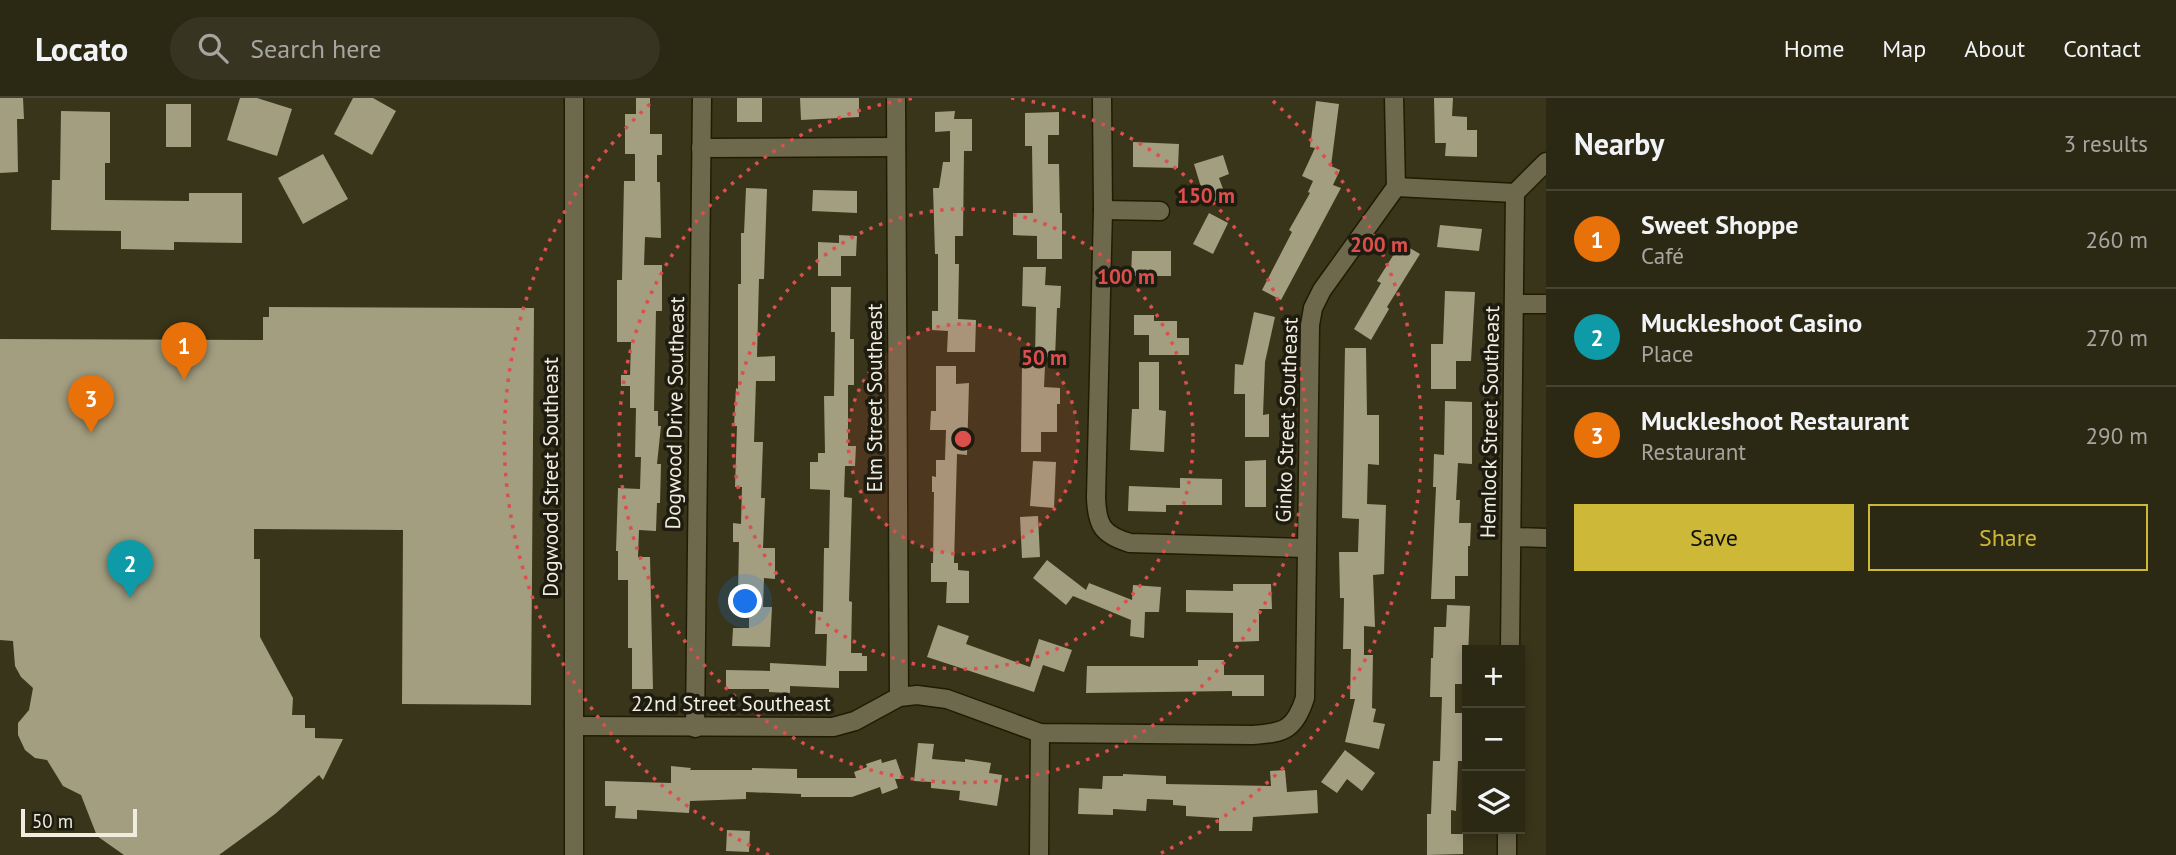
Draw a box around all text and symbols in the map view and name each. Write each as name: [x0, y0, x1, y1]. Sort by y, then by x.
search box: [170, 17, 660, 80]
text: Locato: [35, 27, 128, 70]
icon: search: [194, 29, 232, 67]
text: Search here: [250, 32, 381, 65]
text: Home: [1784, 33, 1844, 64]
text: Map: [1882, 33, 1926, 64]
text: About: [1964, 33, 2025, 64]
text: Contact: [2063, 33, 2141, 64]
text: Nearby: [1574, 124, 1664, 163]
text: 3 results: [2064, 129, 2148, 158]
text: 150 m: [1177, 182, 1235, 209]
text: Sweet Shoppe: [1641, 208, 1798, 241]
text: 1: [1590, 225, 1604, 254]
text: 260 m: [2086, 225, 2148, 254]
text: 200 m: [1350, 231, 1408, 258]
text: Café: [1641, 241, 1684, 270]
text: 100 m: [1097, 263, 1155, 290]
street label: Dogwood Drive Southeast: [659, 296, 690, 530]
street label: Elm Street Southeast: [861, 304, 888, 492]
street label: Hemlock Street Southeast: [1474, 306, 1505, 538]
text: Muckleshoot Casino: [1641, 306, 1862, 339]
street label: Ginko Street Southeast: [1269, 317, 1304, 523]
pin: 1: [161, 322, 207, 380]
text: 2: [1590, 323, 1604, 352]
text: 270 m: [2086, 323, 2148, 352]
text: Place: [1641, 339, 1694, 368]
text: 50 m: [1021, 344, 1067, 371]
street label: Dogwood Street Southeast: [537, 357, 564, 597]
pin: 3: [68, 375, 114, 433]
text: Muckleshoot Restaurant: [1641, 404, 1909, 437]
text: 3: [1590, 421, 1604, 450]
text: 290 m: [2086, 421, 2148, 450]
centre of rings: [951, 427, 975, 451]
text: Restaurant: [1641, 437, 1746, 466]
button: Save: [1574, 504, 1854, 571]
button: Share: [1868, 504, 2148, 571]
pin: 2: [107, 540, 153, 598]
your location: [728, 584, 762, 618]
map controls: [1462, 645, 1525, 834]
button: +: [1462, 645, 1525, 708]
street label: 22nd Street Southeast: [631, 690, 831, 717]
button: −: [1462, 708, 1525, 771]
button: layers: [1462, 771, 1525, 834]
scale bar: [21, 806, 136, 838]
text: 50 m: [32, 809, 73, 833]

